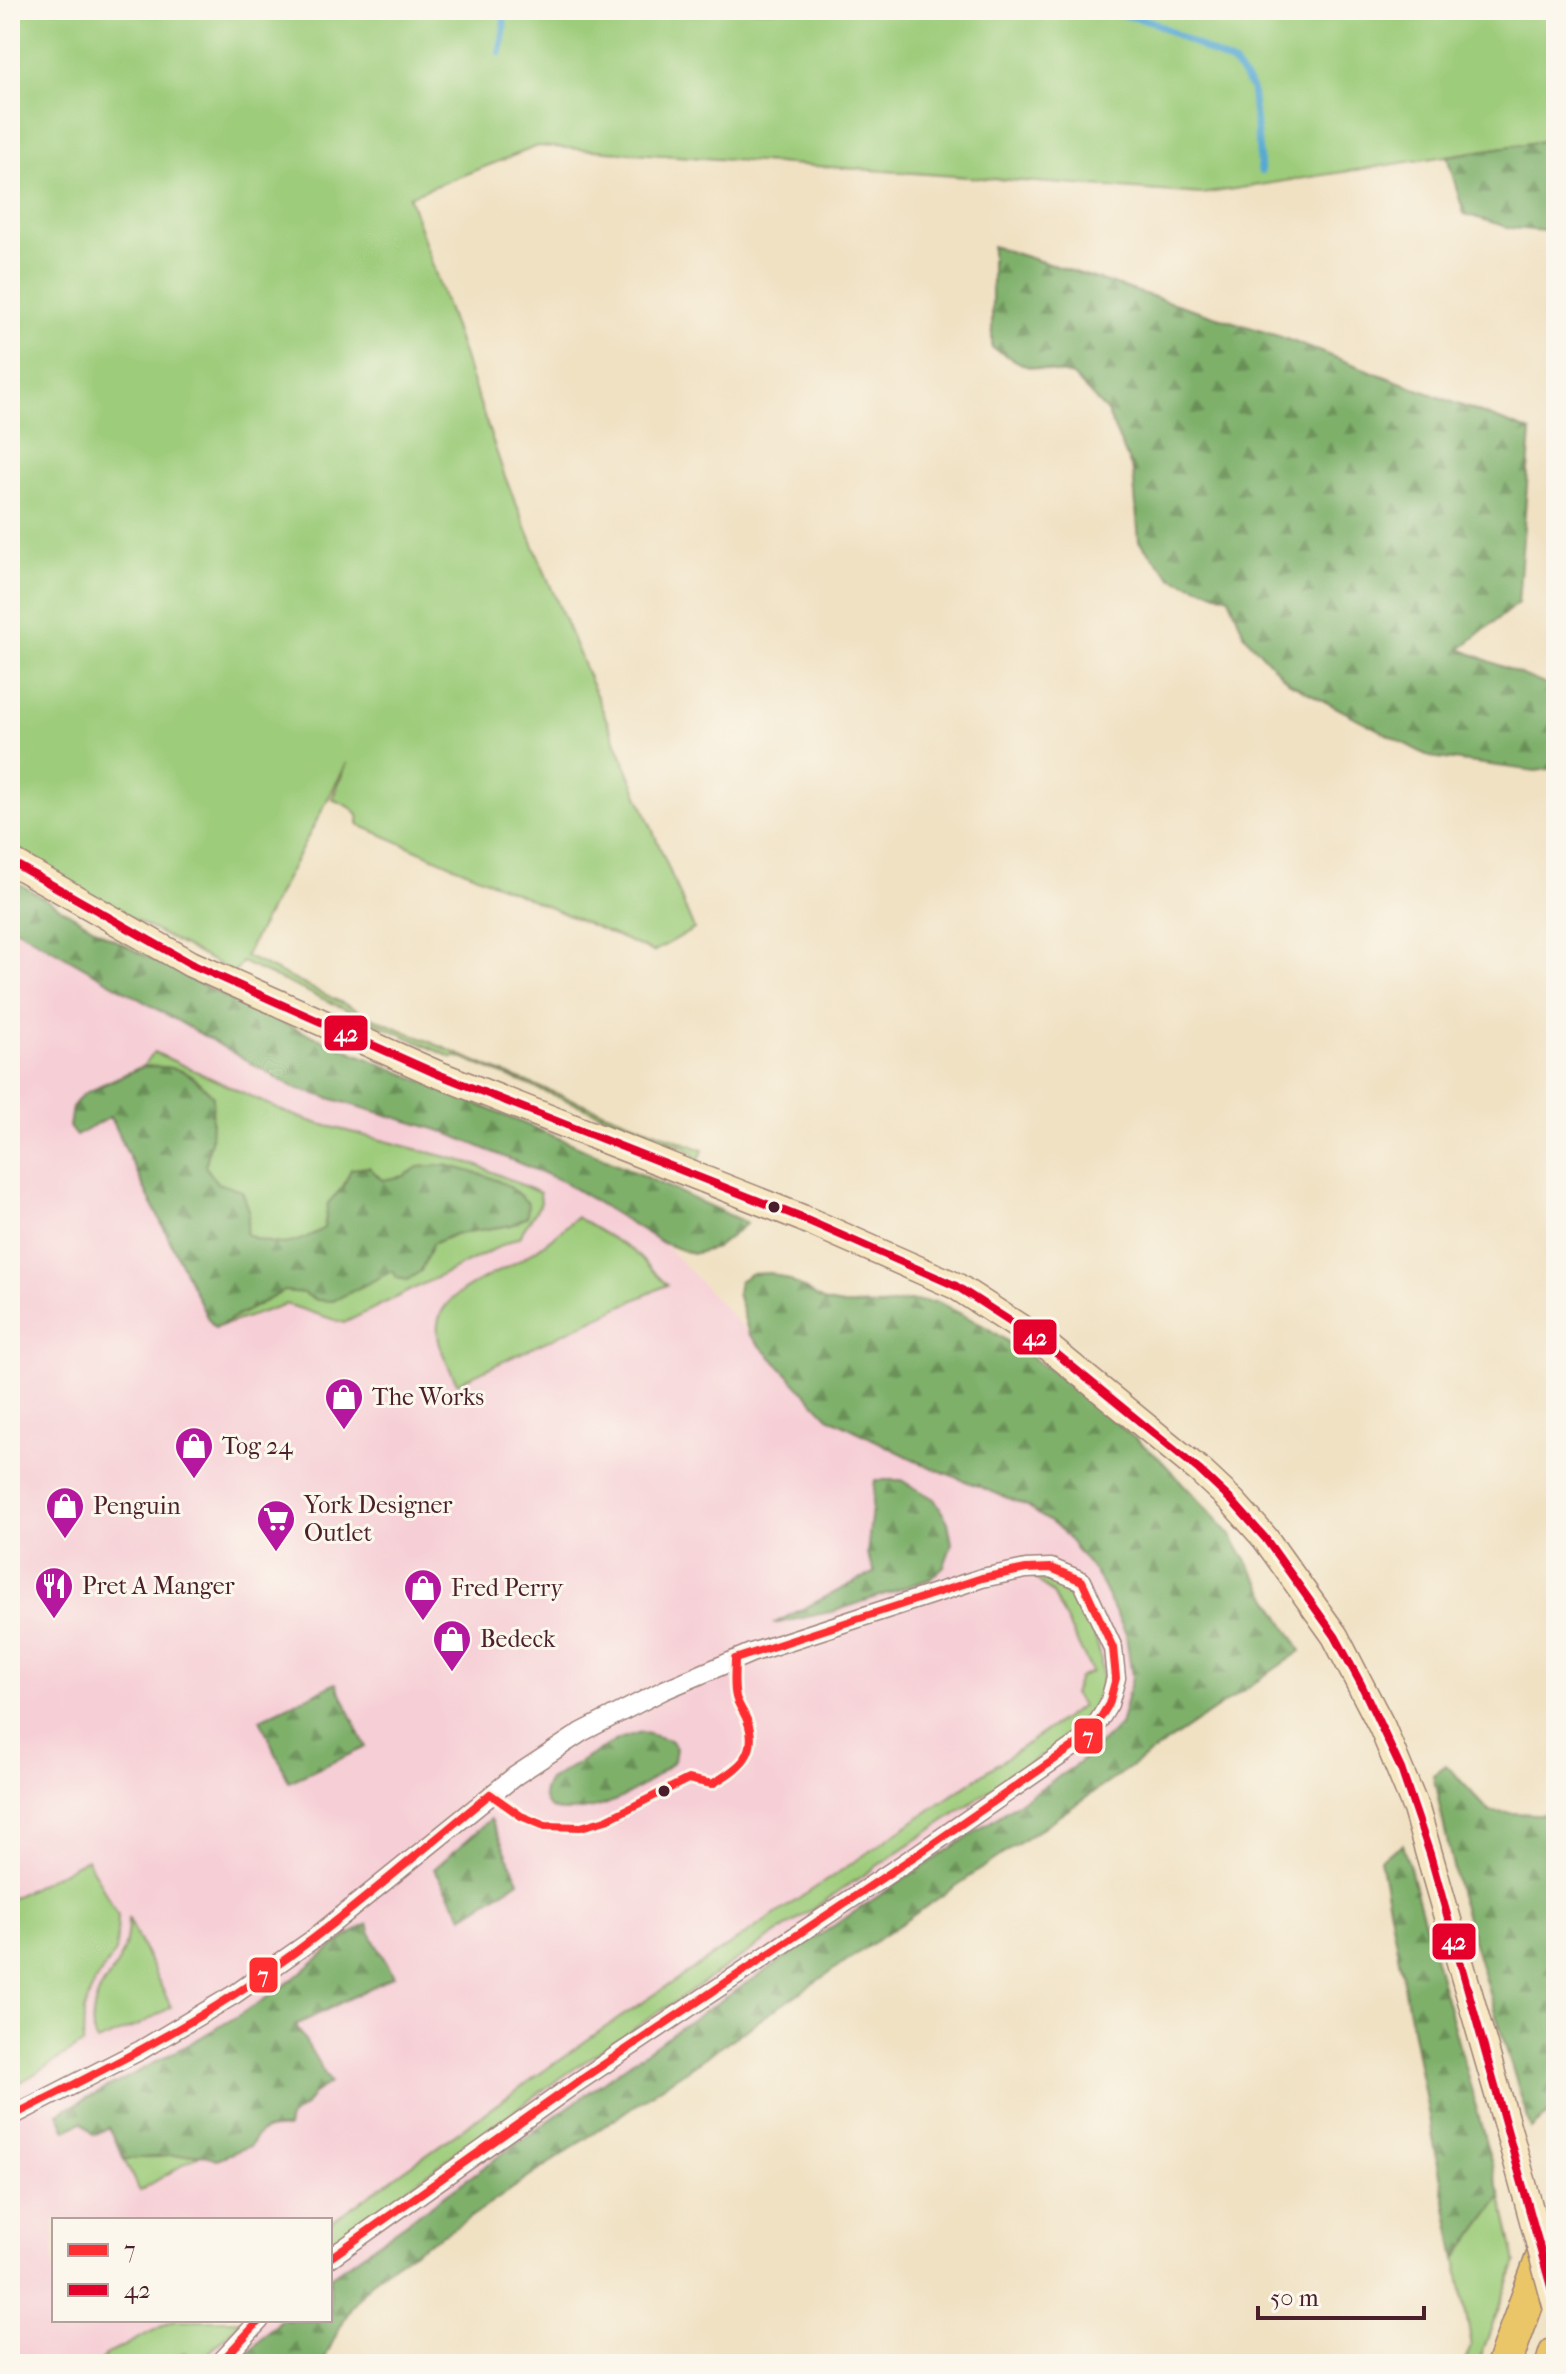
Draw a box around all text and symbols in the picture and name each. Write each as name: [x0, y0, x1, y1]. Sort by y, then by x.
line badge: 42: [323, 1014, 369, 1052]
text: 42: [333, 1021, 358, 1047]
unlabelled marker: [766, 1199, 782, 1215]
line badge: 42: [1012, 1318, 1058, 1356]
text: 42: [1022, 1325, 1047, 1351]
shop icon: The Works: [323, 1376, 365, 1431]
place label: The Works: [372, 1383, 484, 1411]
shop icon: Tog 24: [173, 1425, 215, 1480]
place label: Tog 24: [222, 1432, 293, 1460]
shop icon: Penguin: [44, 1485, 86, 1540]
place label: York Designer Outlet: [303, 1491, 453, 1547]
place label: Penguin: [93, 1492, 181, 1520]
supermarket icon: York Designer Outlet: [255, 1498, 297, 1553]
restaurant icon: Pret A Manger: [33, 1565, 75, 1620]
shop icon: Fred Perry: [402, 1567, 444, 1622]
place label: Pret A Manger: [82, 1572, 236, 1600]
place label: Fred Perry: [451, 1574, 564, 1602]
shop icon: Bedeck: [431, 1618, 473, 1673]
place label: Bedeck: [480, 1625, 556, 1653]
line badge: 7: [1073, 1717, 1104, 1755]
text: 7: [1082, 1724, 1094, 1750]
unlabelled marker: [656, 1783, 672, 1799]
line badge: 42: [1431, 1922, 1477, 1961]
text: 42: [1441, 1929, 1466, 1955]
line badge: 7: [248, 1956, 279, 1994]
text: 7: [257, 1963, 269, 1989]
legend: [52, 2218, 332, 2322]
text: 7: [124, 2236, 136, 2264]
scale bar: [1258, 2270, 1424, 2320]
text: 42: [124, 2276, 151, 2304]
text: 50 m: [1270, 2284, 1319, 2312]

